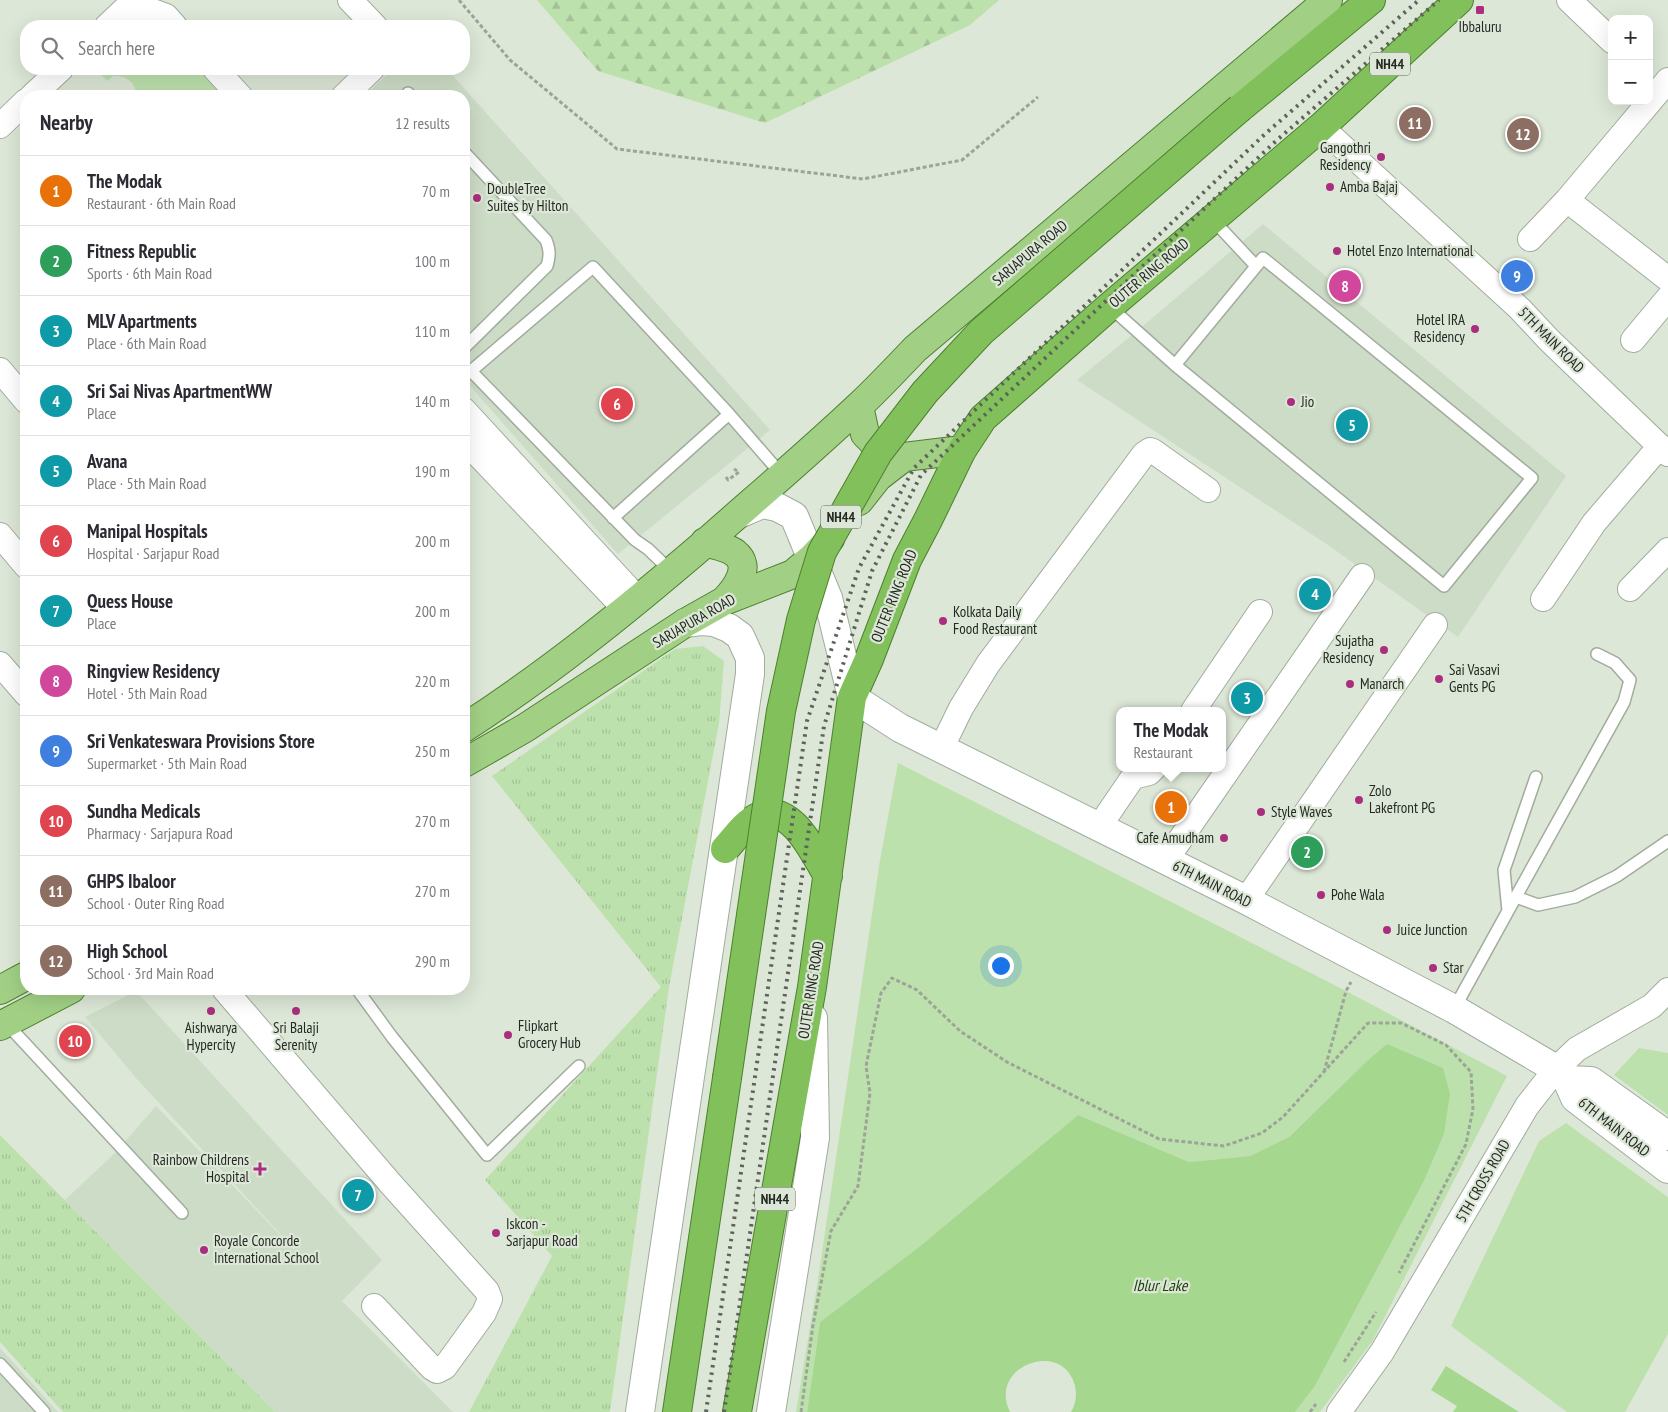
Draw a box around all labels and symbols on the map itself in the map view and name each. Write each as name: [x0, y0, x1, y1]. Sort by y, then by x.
marker: Ibbaluru: [1474, 4, 1486, 16]
place label: Ibbaluru: [1458, 17, 1502, 36]
road number: NH44: [1370, 52, 1410, 76]
pin: 11: [1399, 104, 1431, 142]
pin: 12: [1507, 115, 1539, 153]
place label: Gangothri Residency: [1320, 138, 1371, 174]
marker: Gangothri Residency: [1375, 151, 1387, 163]
place label: Amba Bajaj: [1340, 177, 1398, 196]
place label: DoubleTree Suites by Hilton: [487, 179, 568, 215]
marker: Amba Bajaj: [1324, 181, 1336, 193]
marker: DoubleTree Suites by Hilton: [471, 192, 483, 204]
street label: SARJAPURA ROAD: [988, 216, 1071, 290]
street label: OUTER RING ROAD: [1105, 234, 1193, 312]
place label: Hotel Enzo International: [1347, 241, 1474, 260]
marker: Hotel Enzo International: [1331, 245, 1343, 257]
pin: 9: [1501, 257, 1533, 295]
pin: 8: [1329, 267, 1361, 305]
street label: 5TH MAIN ROAD: [1514, 303, 1588, 377]
place label: Hotel IRA Residency: [1414, 310, 1466, 346]
marker: Hotel IRA Residency: [1469, 323, 1481, 335]
pin: 6: [601, 385, 633, 423]
place label: Jio: [1300, 392, 1314, 411]
marker: Jio: [1285, 396, 1297, 408]
pin: 5: [1336, 406, 1368, 444]
road number: NH44: [821, 506, 861, 528]
street label: OUTER RING ROAD: [866, 546, 921, 645]
pin: 4: [1299, 575, 1331, 613]
street label: SARJAPURA ROAD: [649, 589, 739, 652]
place label: Kolkata Daily Food Restaurant: [953, 602, 1037, 638]
marker: Kolkata Daily Food Restaurant: [937, 615, 949, 627]
place label: Sujatha Residency: [1323, 631, 1374, 667]
marker: Sujatha Residency: [1378, 644, 1390, 656]
place label: Sai Vasavi Gents PG: [1449, 660, 1500, 696]
marker: Sai Vasavi Gents PG: [1433, 673, 1445, 685]
place label: Manarch: [1360, 674, 1404, 693]
marker: Manarch: [1344, 678, 1356, 690]
pin: 3: [1231, 679, 1263, 717]
place label: Zolo Lakefront PG: [1369, 781, 1435, 817]
pin: 1: [1155, 788, 1187, 826]
marker: Zolo Lakefront PG: [1353, 794, 1365, 806]
place label: Style Waves: [1271, 802, 1332, 821]
marker: Style Waves: [1255, 806, 1267, 818]
place label: Cafe Amudham: [1136, 828, 1214, 847]
marker: Cafe Amudham: [1218, 832, 1230, 844]
pin: 2: [1291, 833, 1323, 871]
street label: 6TH MAIN ROAD: [1170, 856, 1255, 912]
place label: Pohe Wala: [1331, 885, 1385, 904]
marker: Pohe Wala: [1315, 889, 1327, 901]
place label: Juice Junction: [1396, 920, 1467, 939]
marker: Juice Junction: [1381, 924, 1393, 936]
street label: OUTER RING ROAD: [793, 940, 828, 1040]
your location: [988, 953, 1014, 979]
place label: Star: [1443, 958, 1465, 977]
marker: Star: [1427, 962, 1439, 974]
marker: Aishwarya Hypercity: [205, 1005, 217, 1017]
marker: Sri Balaji Serenity: [290, 1005, 302, 1017]
place label: Flipkart Grocery Hub: [518, 1016, 581, 1052]
place label: Aishwarya Hypercity: [185, 1018, 237, 1054]
place label: Sri Balaji Serenity: [273, 1018, 319, 1054]
pin: 10: [59, 1022, 91, 1060]
marker: Flipkart Grocery Hub: [502, 1029, 514, 1041]
street label: 6TH MAIN ROAD: [1575, 1093, 1654, 1161]
street label: 5TH CROSS ROAD: [1451, 1136, 1514, 1225]
place label: Rainbow Childrens Hospital: [153, 1150, 249, 1186]
marker: Rainbow Childrens Hospital: [253, 1162, 267, 1176]
pin: 7: [342, 1176, 374, 1214]
road number: NH44: [755, 1188, 795, 1210]
place label: Iskcon - Sarjapur Road: [506, 1214, 578, 1250]
marker: Iskcon - Sarjapur Road: [490, 1227, 502, 1239]
place label: Royale Concorde International School: [214, 1231, 319, 1267]
marker: Royale Concorde International School: [198, 1244, 210, 1256]
water label: Iblur Lake: [1133, 1275, 1189, 1295]

